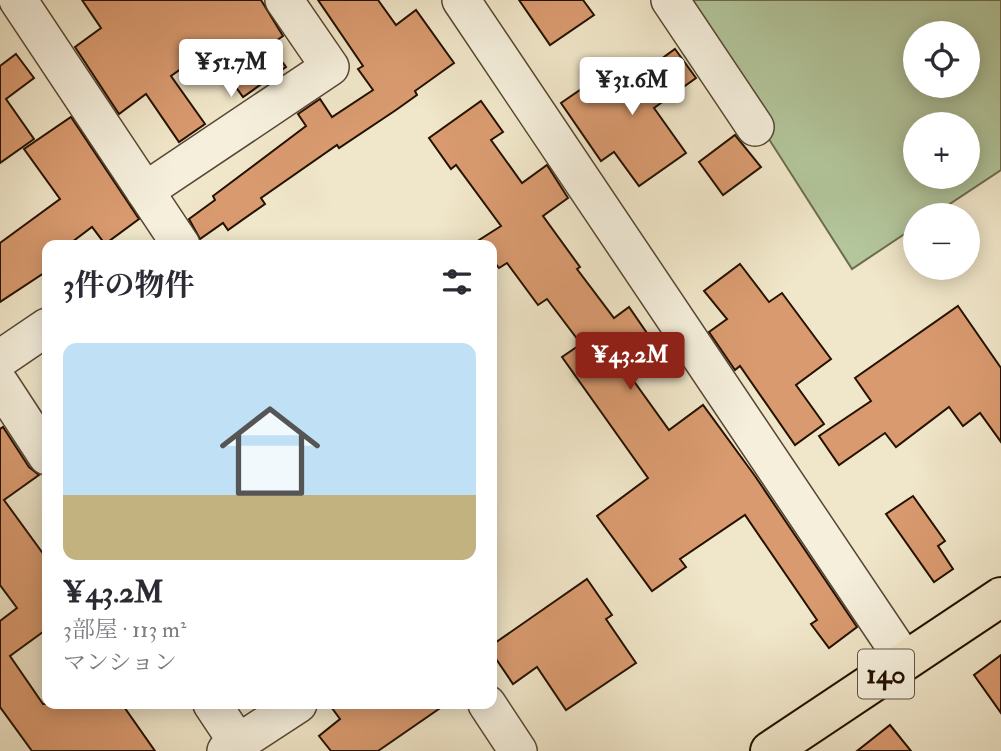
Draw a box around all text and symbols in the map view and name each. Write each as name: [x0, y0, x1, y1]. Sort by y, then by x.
map controls: [903, 21, 980, 280]
button: locate: [903, 21, 980, 98]
pin: ¥51.7M: [174, 40, 288, 99]
text: ¥51.7M: [195, 47, 267, 76]
pin: ¥31.6M: [575, 58, 689, 117]
text: ¥31.6M: [596, 65, 668, 94]
button: +: [903, 112, 980, 189]
button: −: [903, 203, 980, 280]
icon: filters: [438, 263, 476, 301]
text: 3件の物件: [63, 267, 195, 304]
pin: ¥43.2M: [573, 332, 687, 392]
text: ¥43.2M: [592, 340, 668, 369]
icon: home: [207, 388, 333, 514]
text: ¥43.2M: [63, 574, 163, 611]
text: 3部屋 · 113 m²: [63, 615, 186, 644]
text: マンション: [63, 648, 177, 677]
road number: 140: [858, 650, 914, 698]

